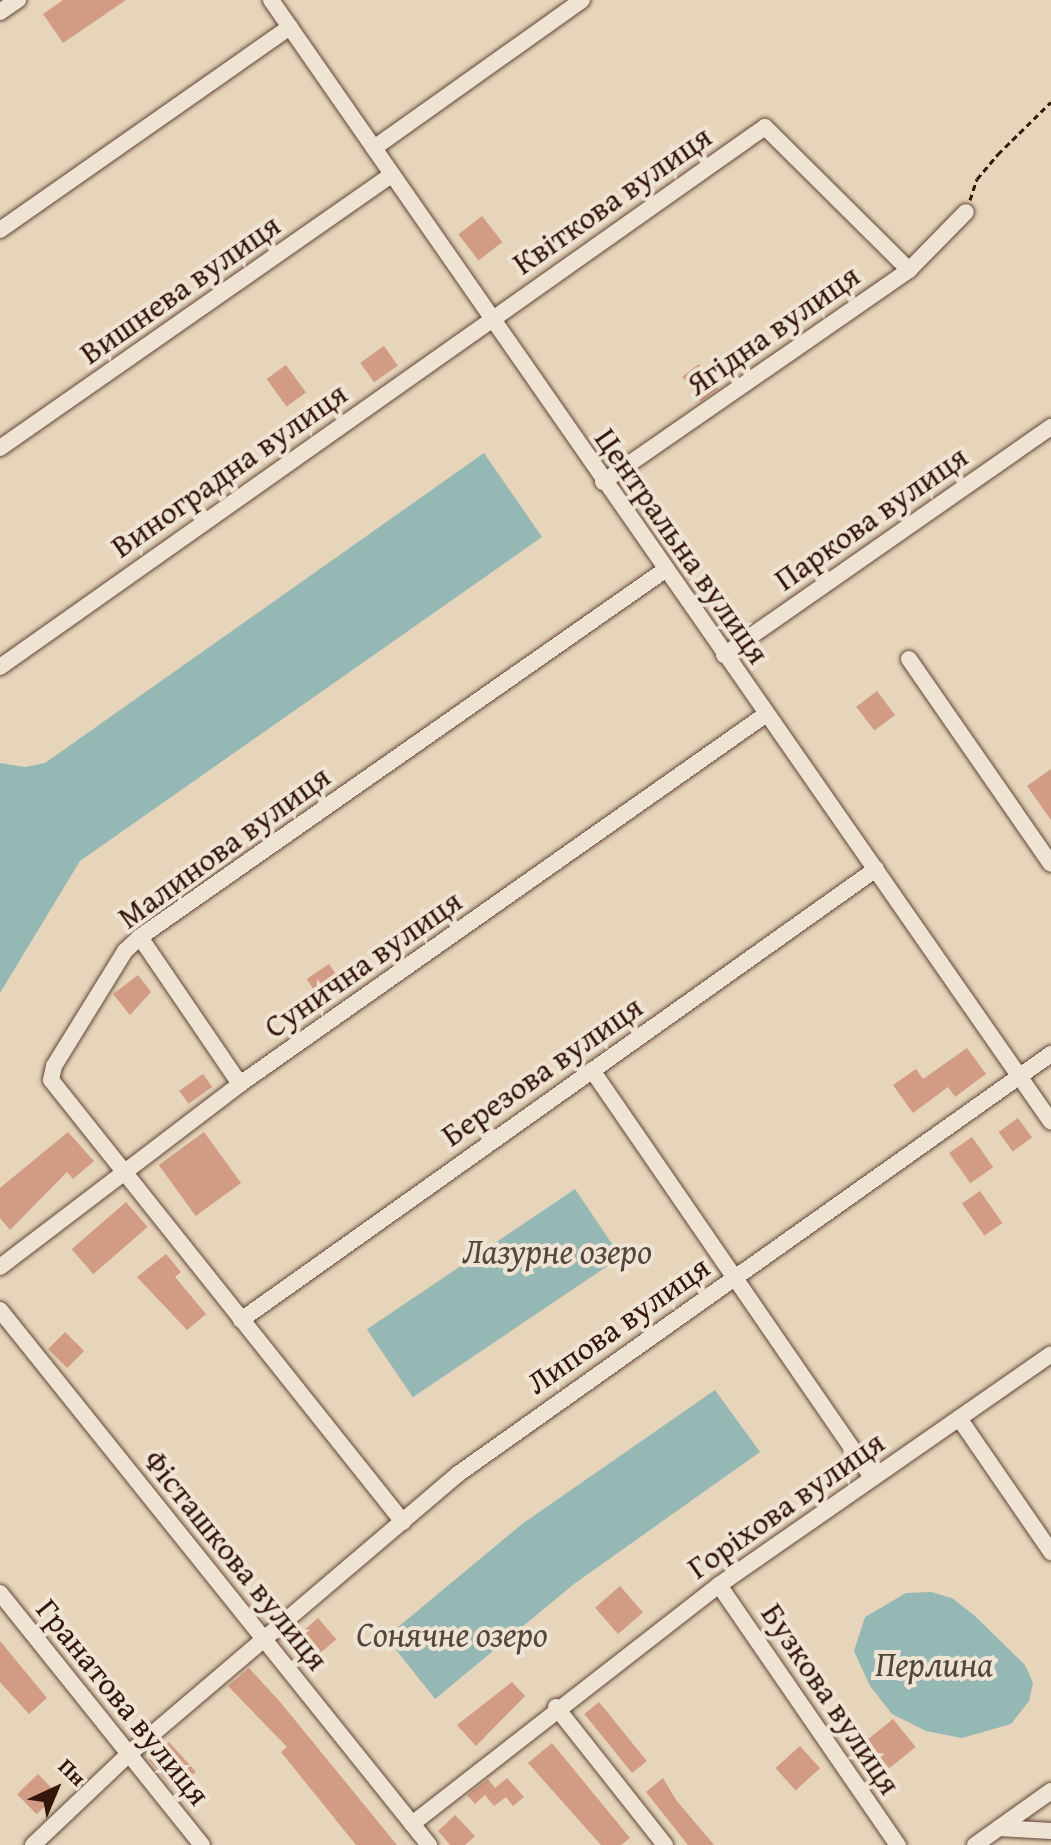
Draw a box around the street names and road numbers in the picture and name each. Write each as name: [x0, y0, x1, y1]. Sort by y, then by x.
street label: Квіткова вулиця: [505, 117, 719, 283]
street label: Вишнева вулиця: [72, 206, 288, 372]
street label: Ягідна вулиця: [679, 256, 867, 404]
street label: Виноградна вулиця: [104, 374, 354, 566]
street label: Центральна вулиця: [586, 421, 778, 671]
street label: Паркова вулиця: [767, 437, 975, 599]
street label: Малинова вулиця: [110, 757, 338, 937]
street label: Сунична вулиця: [257, 882, 469, 1046]
street label: Березова вулиця: [434, 987, 650, 1155]
street label: Липова вулиця: [519, 1248, 717, 1402]
street label: Горіхова вулиця: [680, 1423, 892, 1587]
street label: Фісташкова вулиця: [135, 1442, 337, 1678]
street label: Гранатова вулиця: [28, 1591, 218, 1813]
street label: Бузкова вулиця: [753, 1596, 909, 1802]

